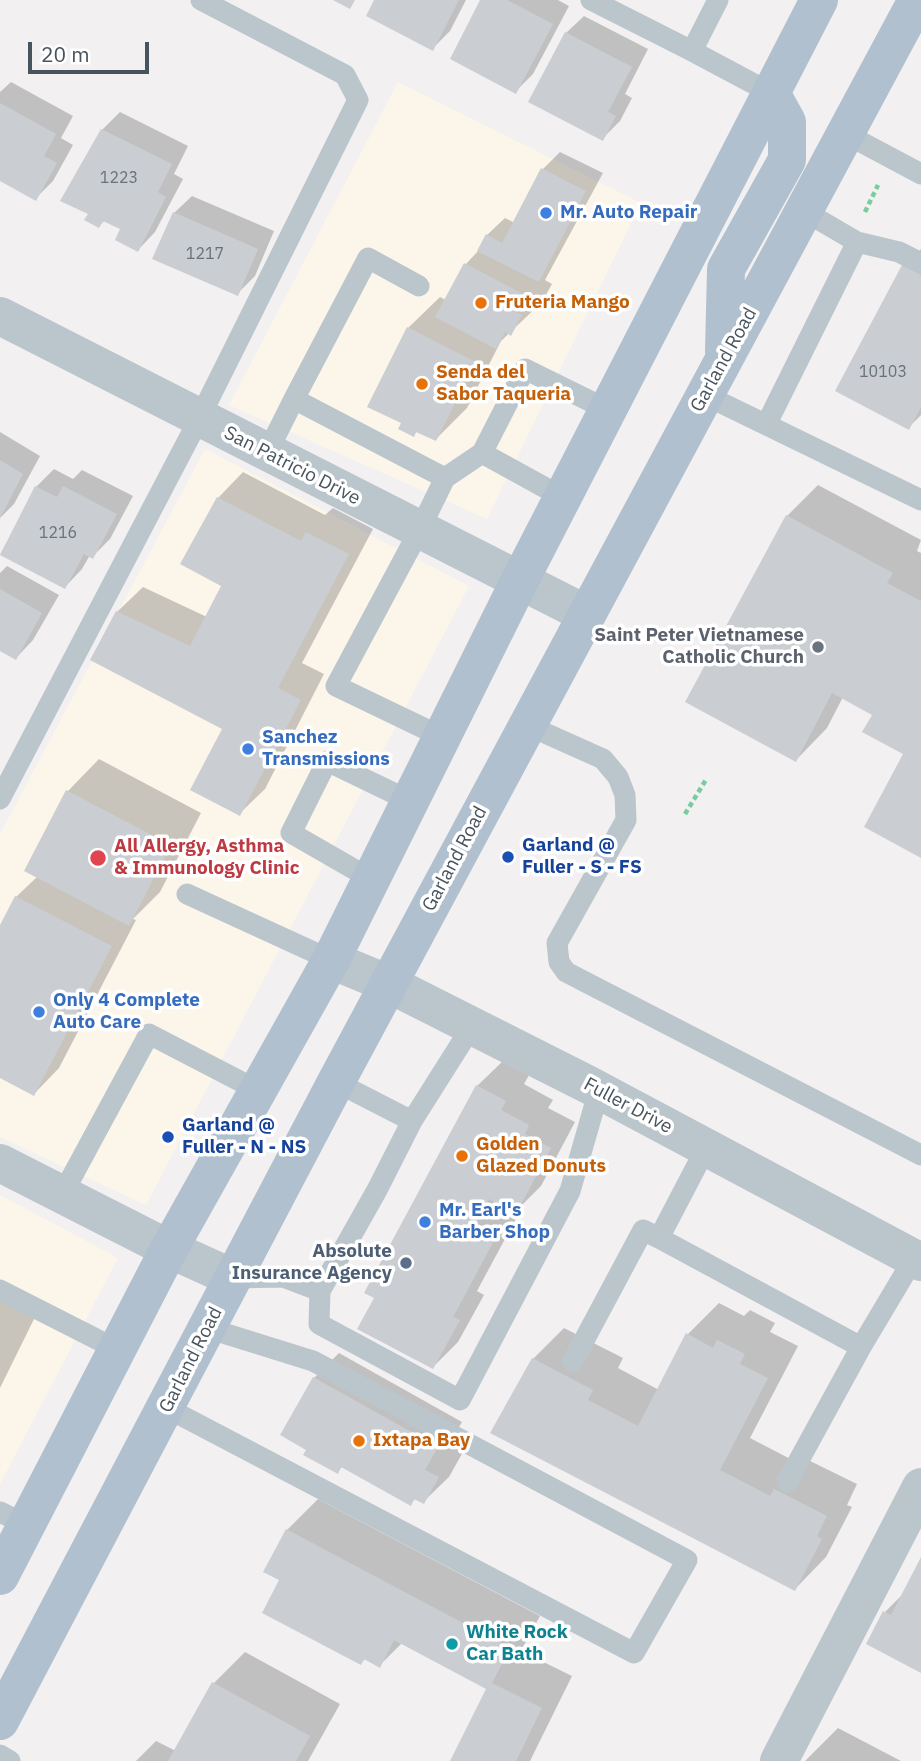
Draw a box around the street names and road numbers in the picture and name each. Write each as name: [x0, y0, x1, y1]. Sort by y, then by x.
street label: Garland Road: [686, 304, 762, 416]
street label: San Patricio Drive: [220, 422, 364, 510]
street label: Garland Road: [418, 803, 492, 915]
street label: Fuller Drive: [580, 1073, 676, 1139]
street label: Garland Road: [155, 1303, 227, 1417]

